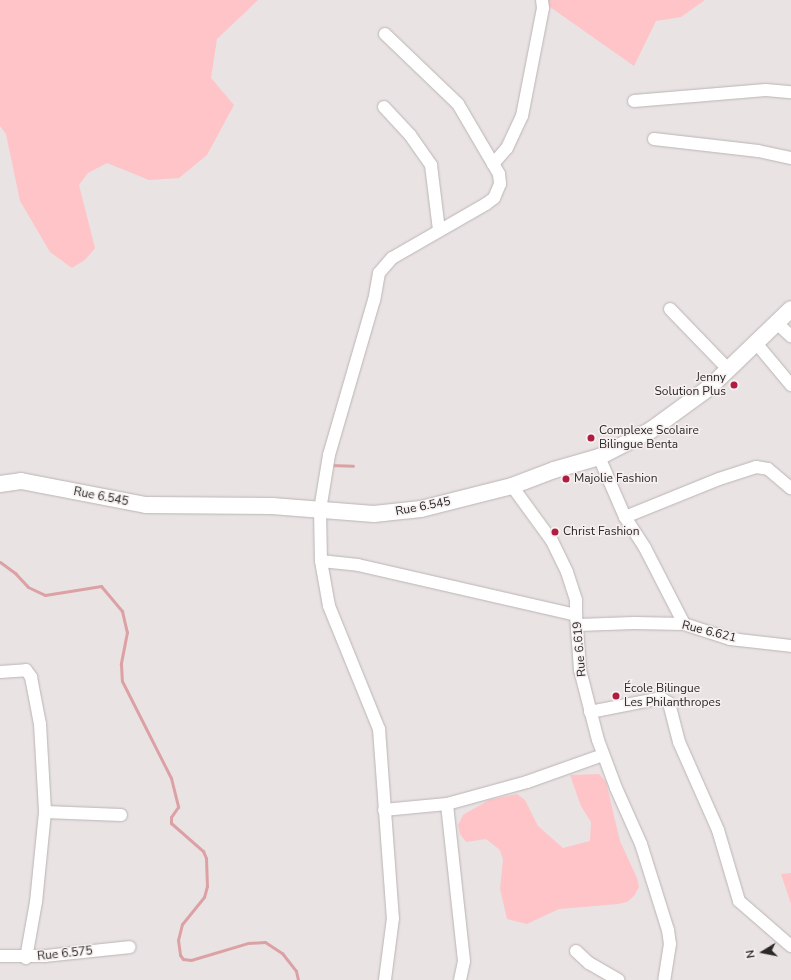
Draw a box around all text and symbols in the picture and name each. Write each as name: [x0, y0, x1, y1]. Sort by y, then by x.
place label: Jenny Solution Plus: [654, 371, 726, 399]
marker: Jenny Solution Plus: [729, 380, 739, 390]
place label: Complexe Scolaire Bilingue Benta: [599, 424, 699, 452]
marker: Complexe Scolaire Bilingue Benta: [586, 433, 596, 443]
place label: Majolie Fashion: [574, 472, 657, 486]
marker: Majolie Fashion: [561, 474, 571, 484]
street label: Rue 6.545: [72, 485, 130, 509]
street label: Rue 6.545: [394, 495, 452, 519]
place label: Christ Fashion: [563, 525, 640, 539]
marker: Christ Fashion: [550, 527, 560, 537]
street label: Rue 6.621: [680, 618, 738, 646]
street label: Rue 6.619: [570, 621, 590, 677]
place label: École Bilingue Les Philanthropes: [624, 682, 721, 710]
marker: École Bilingue Les Philanthropes: [611, 691, 621, 701]
north arrow: [743, 932, 783, 972]
street label: Rue 6.575: [37, 944, 93, 964]
text: N: [743, 949, 759, 960]

